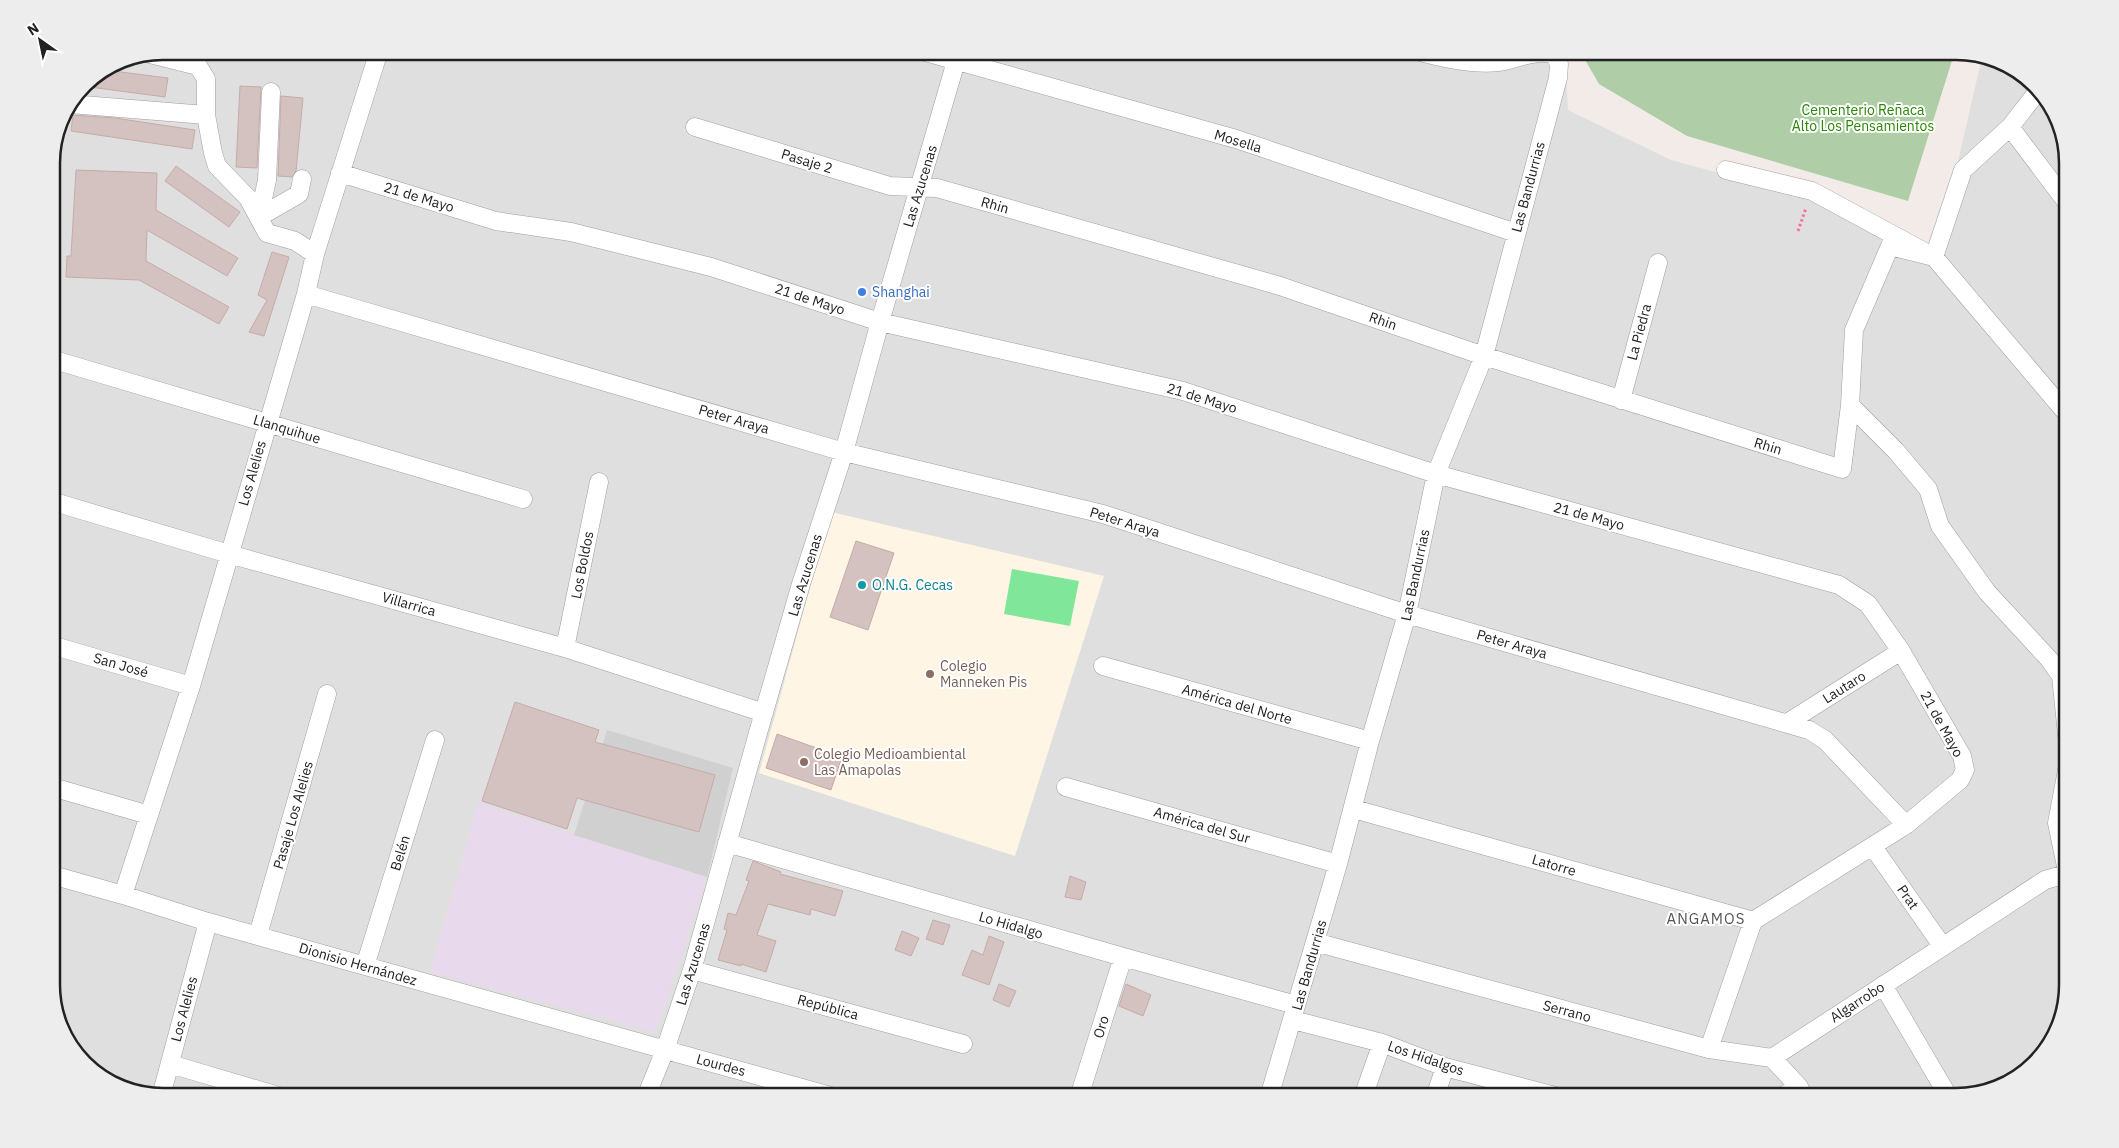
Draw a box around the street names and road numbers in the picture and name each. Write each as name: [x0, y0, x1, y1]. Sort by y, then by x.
street label: Mosella: [1212, 125, 1264, 157]
street label: Las Bandurrias: [1507, 139, 1549, 234]
street label: Las Azucenas: [899, 143, 941, 229]
street label: Pasaje 2: [779, 145, 835, 177]
street label: 21 de Mayo: [382, 178, 457, 216]
street label: Rhin: [979, 192, 1011, 218]
street label: 21 de Mayo: [773, 279, 848, 319]
street label: La Piedra: [1623, 301, 1655, 362]
street label: Rhin: [1367, 308, 1399, 334]
street label: 21 de Mayo: [1165, 379, 1240, 417]
street label: Peter Araya: [697, 400, 772, 438]
street label: Llanquihue: [251, 410, 323, 448]
street label: Rhin: [1752, 433, 1784, 459]
street label: Los Alelies: [234, 438, 270, 508]
street label: 21 de Mayo: [1552, 498, 1627, 534]
street label: Peter Araya: [1088, 503, 1163, 541]
street label: Las Bandurrias: [1396, 527, 1434, 623]
street label: Los Boldos: [567, 530, 597, 600]
street label: Las Azucenas: [784, 532, 826, 618]
street label: Villarrica: [380, 588, 439, 620]
street label: Peter Araya: [1475, 625, 1550, 663]
street label: San José: [91, 649, 151, 682]
street label: Lautaro: [1819, 667, 1869, 707]
street label: América del Norte: [1180, 680, 1294, 728]
street label: 21 de Mayo: [1916, 688, 1968, 760]
street label: Pasaje Los Alelies: [269, 759, 317, 871]
street label: América del Sur: [1152, 803, 1252, 847]
street label: Belén: [386, 833, 414, 873]
street label: Latorre: [1530, 850, 1578, 880]
street label: Prat: [1893, 881, 1923, 913]
street label: Lo Hidalgo: [977, 907, 1045, 943]
street label: Las Bandurrias: [1287, 917, 1331, 1012]
street label: Las Azucenas: [672, 921, 714, 1007]
street label: Dionisio Hernández: [297, 939, 420, 990]
street label: Los Alelies: [167, 974, 201, 1044]
street label: Algarrobo: [1826, 978, 1888, 1026]
street label: República: [796, 990, 861, 1024]
street label: Serrano: [1541, 996, 1593, 1026]
street label: Oro: [1089, 1013, 1113, 1041]
street label: Los Hidalgos: [1385, 1037, 1467, 1080]
street label: Lourdes: [694, 1050, 748, 1080]

